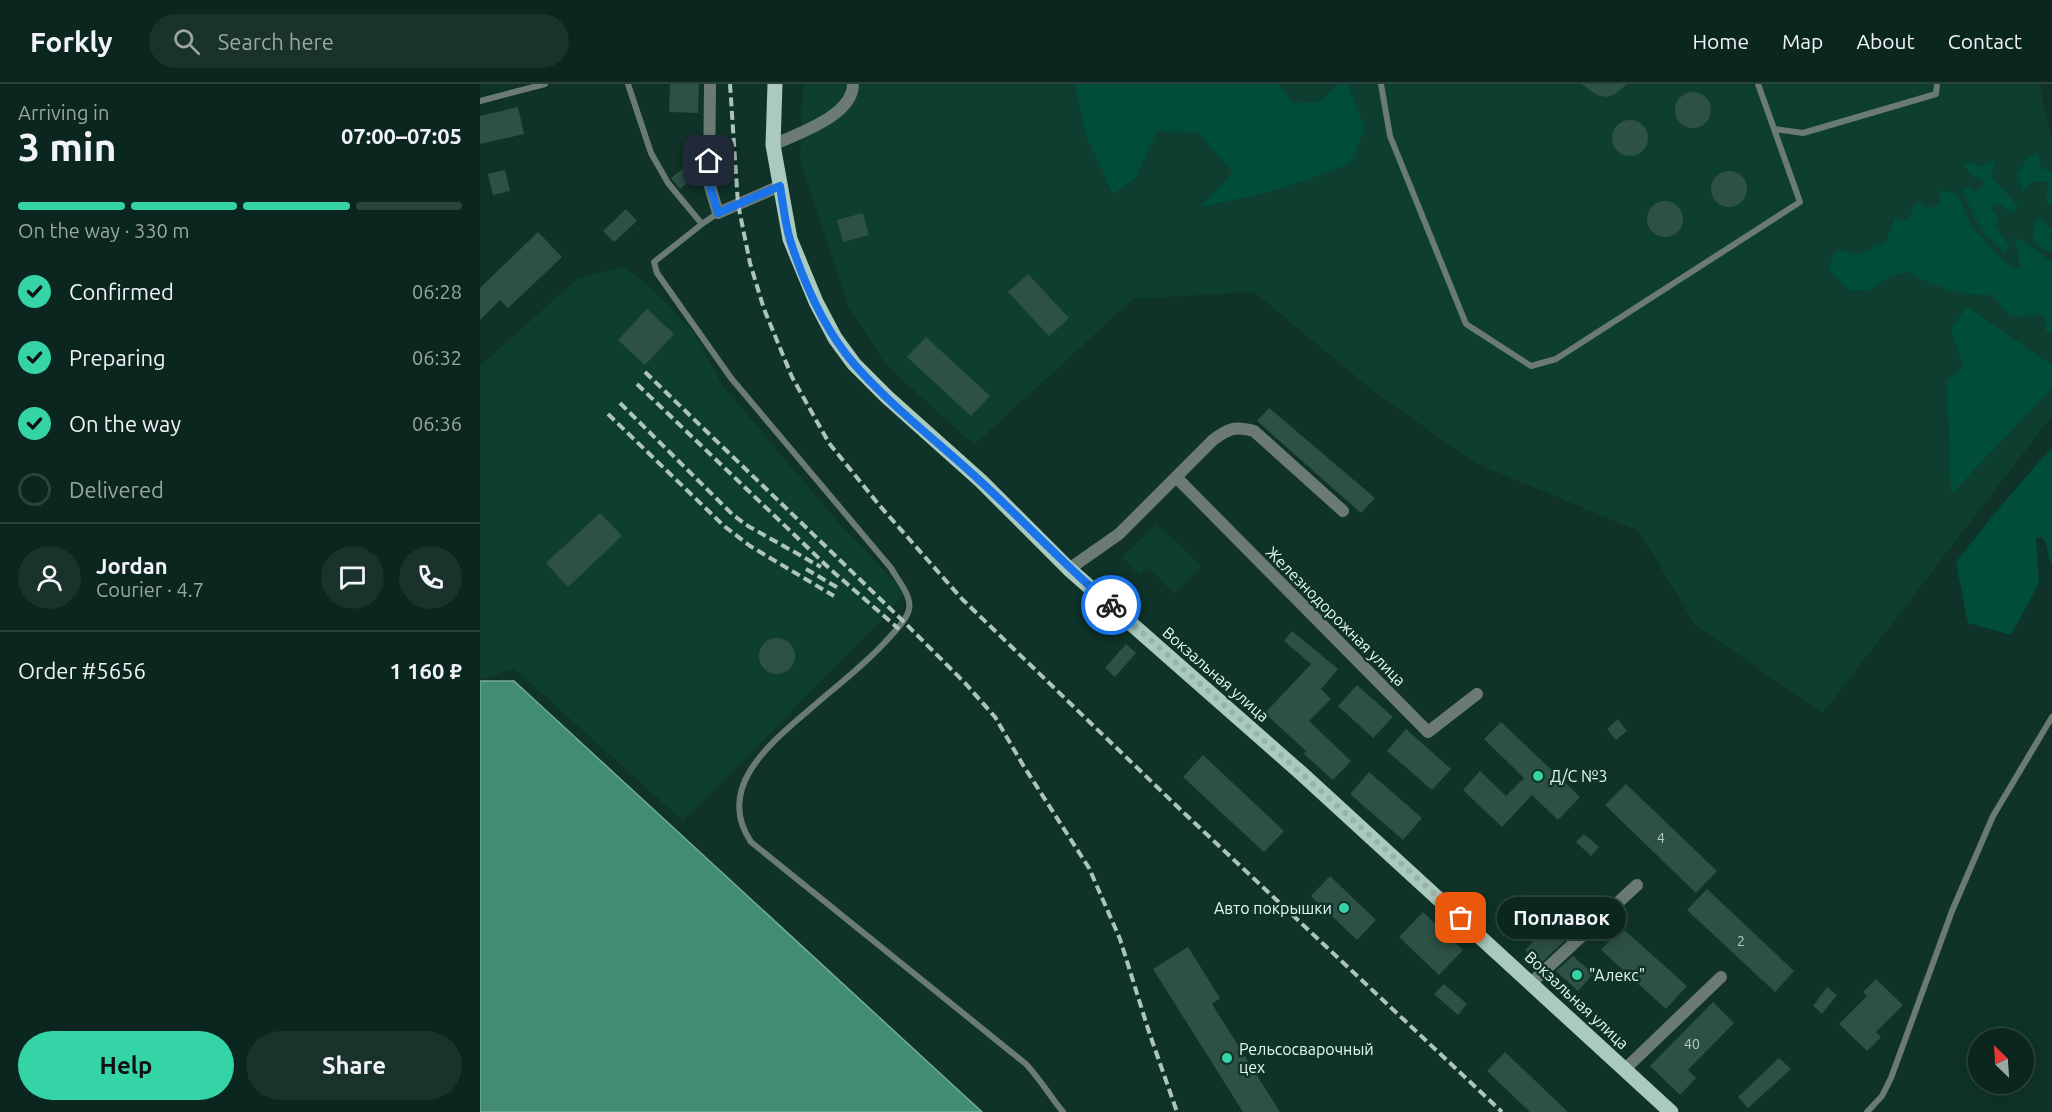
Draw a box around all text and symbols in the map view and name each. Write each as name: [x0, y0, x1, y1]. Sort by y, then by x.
search box: [149, 14, 569, 68]
icon: search: [170, 25, 203, 58]
text: Forkly: [30, 26, 113, 57]
text: Search here: [218, 29, 334, 54]
text: Home: [1692, 29, 1749, 53]
text: Map: [1782, 29, 1823, 53]
text: About: [1856, 29, 1915, 53]
text: Contact: [1948, 29, 2022, 53]
text: Arriving in: [18, 101, 109, 124]
text: 07:00–07:05: [341, 123, 462, 148]
text: 3 min: [18, 125, 117, 168]
pin: [683, 135, 734, 186]
icon: home: [692, 144, 725, 177]
text: On the way · 330 m: [18, 219, 190, 242]
icon: check: [18, 275, 51, 308]
text: Confirmed: [69, 279, 174, 304]
text: 06:28: [412, 280, 462, 303]
icon: check: [18, 341, 51, 374]
text: Preparing: [69, 345, 166, 370]
text: 06:32: [412, 346, 462, 369]
icon: check: [18, 407, 51, 440]
text: On the way: [69, 411, 181, 436]
text: 06:36: [412, 412, 462, 435]
text: Delivered: [69, 477, 164, 502]
street label: Железнодорожная улица: [1263, 543, 1409, 689]
button: person: [18, 546, 81, 609]
button: chat: [321, 546, 384, 609]
button: phone: [399, 546, 462, 609]
text: Jordan: [96, 553, 168, 578]
courier: [1081, 575, 1141, 635]
text: Courier · 4.7: [96, 578, 204, 601]
icon: bike: [1095, 589, 1128, 622]
street label: Вокзальная улица: [1159, 623, 1273, 725]
text: Order #5656: [18, 658, 146, 683]
text: 1 160 ₽: [390, 658, 462, 683]
place label: Д/С №3: [1550, 767, 1608, 785]
marker: Д/С №3: [1531, 769, 1545, 783]
house number: 4: [1657, 830, 1665, 846]
pin: [1435, 892, 1486, 943]
callout: Поплавок: [1497, 897, 1626, 939]
place label: Авто покрышки: [1214, 899, 1332, 917]
marker: Авто покрышки: [1337, 901, 1351, 915]
icon: bag: [1444, 901, 1477, 934]
text: Поплавок: [1513, 906, 1610, 929]
house number: 2: [1737, 933, 1745, 949]
street label: Вокзальная улица: [1522, 947, 1632, 1053]
place label: "Алекс": [1589, 966, 1645, 984]
marker: "Алекс": [1570, 968, 1584, 982]
north arrow: [1968, 1028, 2034, 1094]
map controls: [1968, 1028, 2034, 1094]
button: Help: [18, 1031, 234, 1100]
button: Share: [246, 1031, 462, 1100]
house number: 40: [1684, 1036, 1700, 1052]
place label: Рельсосварочный цех: [1239, 1040, 1374, 1076]
marker: Рельсосварочный цех: [1220, 1051, 1234, 1065]

